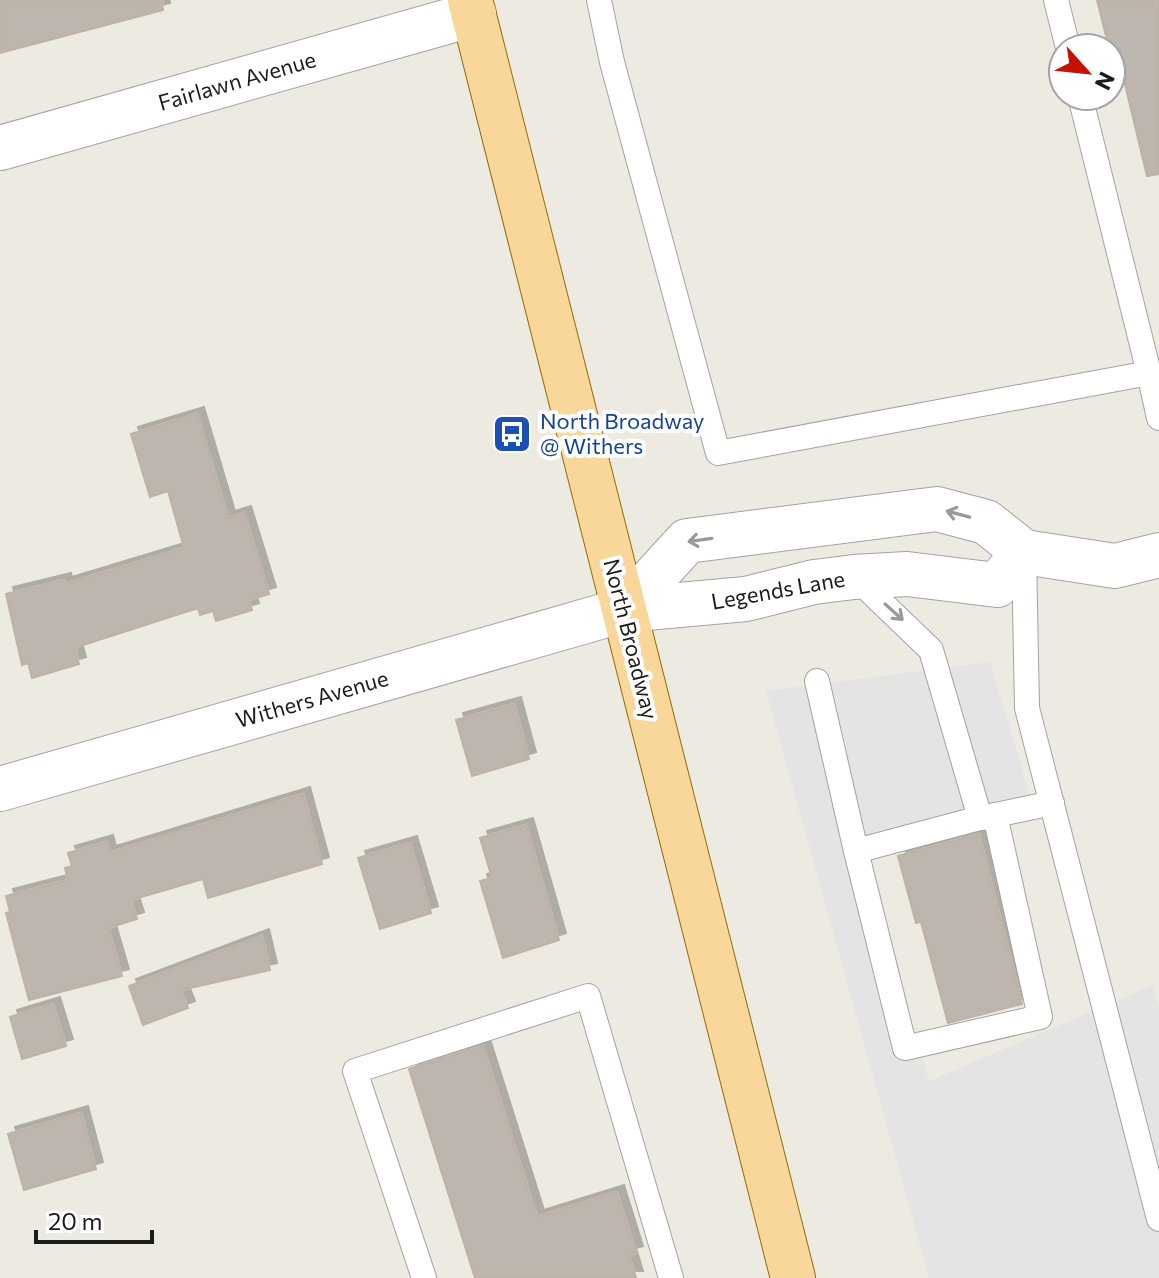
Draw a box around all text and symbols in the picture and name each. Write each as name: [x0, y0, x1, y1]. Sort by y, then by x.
north arrow: [1047, 32, 1127, 112]
street label: Fairlawn Avenue: [155, 45, 319, 116]
text: N: [1089, 68, 1121, 95]
place label: North Broadway @ Withers: [540, 407, 704, 459]
bus stop icon: North Broadway @ Withers: [491, 413, 533, 455]
one-way arrow: [945, 506, 971, 521]
one-way arrow: [688, 533, 714, 548]
street label: North Broadway: [599, 556, 664, 722]
street label: Legends Lane: [709, 564, 847, 615]
one-way arrow: [884, 603, 904, 622]
street label: Withers Avenue: [233, 664, 391, 733]
scale bar: [36, 1194, 152, 1244]
text: 20 m: [48, 1206, 102, 1235]

